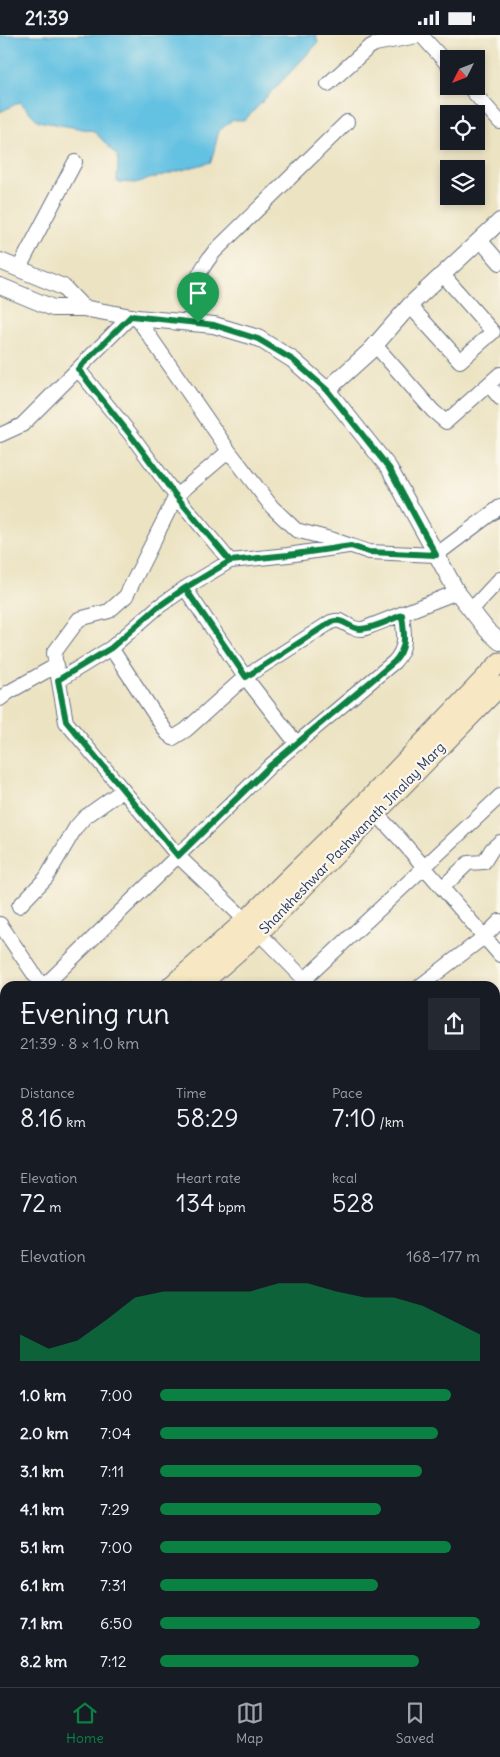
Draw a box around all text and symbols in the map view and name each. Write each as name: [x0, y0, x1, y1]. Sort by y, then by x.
text: 21:39: [25, 6, 69, 30]
north arrow: [440, 50, 485, 95]
map controls: [440, 50, 485, 205]
button: locate: [440, 105, 485, 150]
button: layers: [440, 160, 485, 205]
pin: [177, 272, 219, 323]
icon: arrive: [184, 279, 212, 307]
street label: Shankheshwar Pashwanath Jinalay Marg: [255, 738, 449, 938]
text: Evening run: [20, 996, 170, 1032]
button: share: [428, 998, 480, 1050]
text: 21:39 · 8 × 1.0 km: [20, 1033, 139, 1053]
text: Distance: [20, 1084, 75, 1102]
text: Time: [176, 1084, 206, 1102]
text: Pace: [332, 1084, 362, 1102]
text: 8.16: [20, 1102, 63, 1134]
text: 58:29: [176, 1102, 239, 1134]
text: 7:10: [332, 1102, 376, 1134]
text: km: [63, 1113, 86, 1131]
text: /km: [376, 1113, 404, 1131]
text: Elevation: [20, 1169, 77, 1187]
text: Heart rate: [176, 1169, 241, 1187]
text: kcal: [332, 1169, 357, 1187]
text: 72: [20, 1187, 46, 1219]
text: 134: [176, 1187, 215, 1219]
text: 528: [332, 1187, 374, 1219]
text: m: [46, 1198, 62, 1216]
text: bpm: [215, 1198, 246, 1216]
text: Elevation: [20, 1246, 86, 1266]
text: 168–177 m: [406, 1246, 480, 1266]
text: 1.0 km: [20, 1385, 66, 1405]
text: 7:00: [100, 1385, 133, 1405]
text: 2.0 km: [20, 1423, 69, 1443]
text: 7:04: [100, 1423, 131, 1443]
text: 3.1 km: [20, 1461, 64, 1481]
text: 7:11: [100, 1461, 124, 1481]
text: 4.1 km: [20, 1499, 64, 1519]
text: 7:29: [100, 1499, 129, 1519]
text: 5.1 km: [20, 1537, 64, 1557]
text: 7:00: [100, 1537, 133, 1557]
text: 6.1 km: [20, 1575, 64, 1595]
text: 7:31: [100, 1575, 127, 1595]
text: 7.1 km: [20, 1613, 63, 1633]
text: 6:50: [100, 1613, 133, 1633]
text: 8.2 km: [20, 1651, 67, 1671]
text: 7:12: [100, 1651, 127, 1671]
tab: Home: [66, 1699, 104, 1747]
tab: Map: [236, 1699, 264, 1747]
tab: Saved: [396, 1699, 434, 1747]

